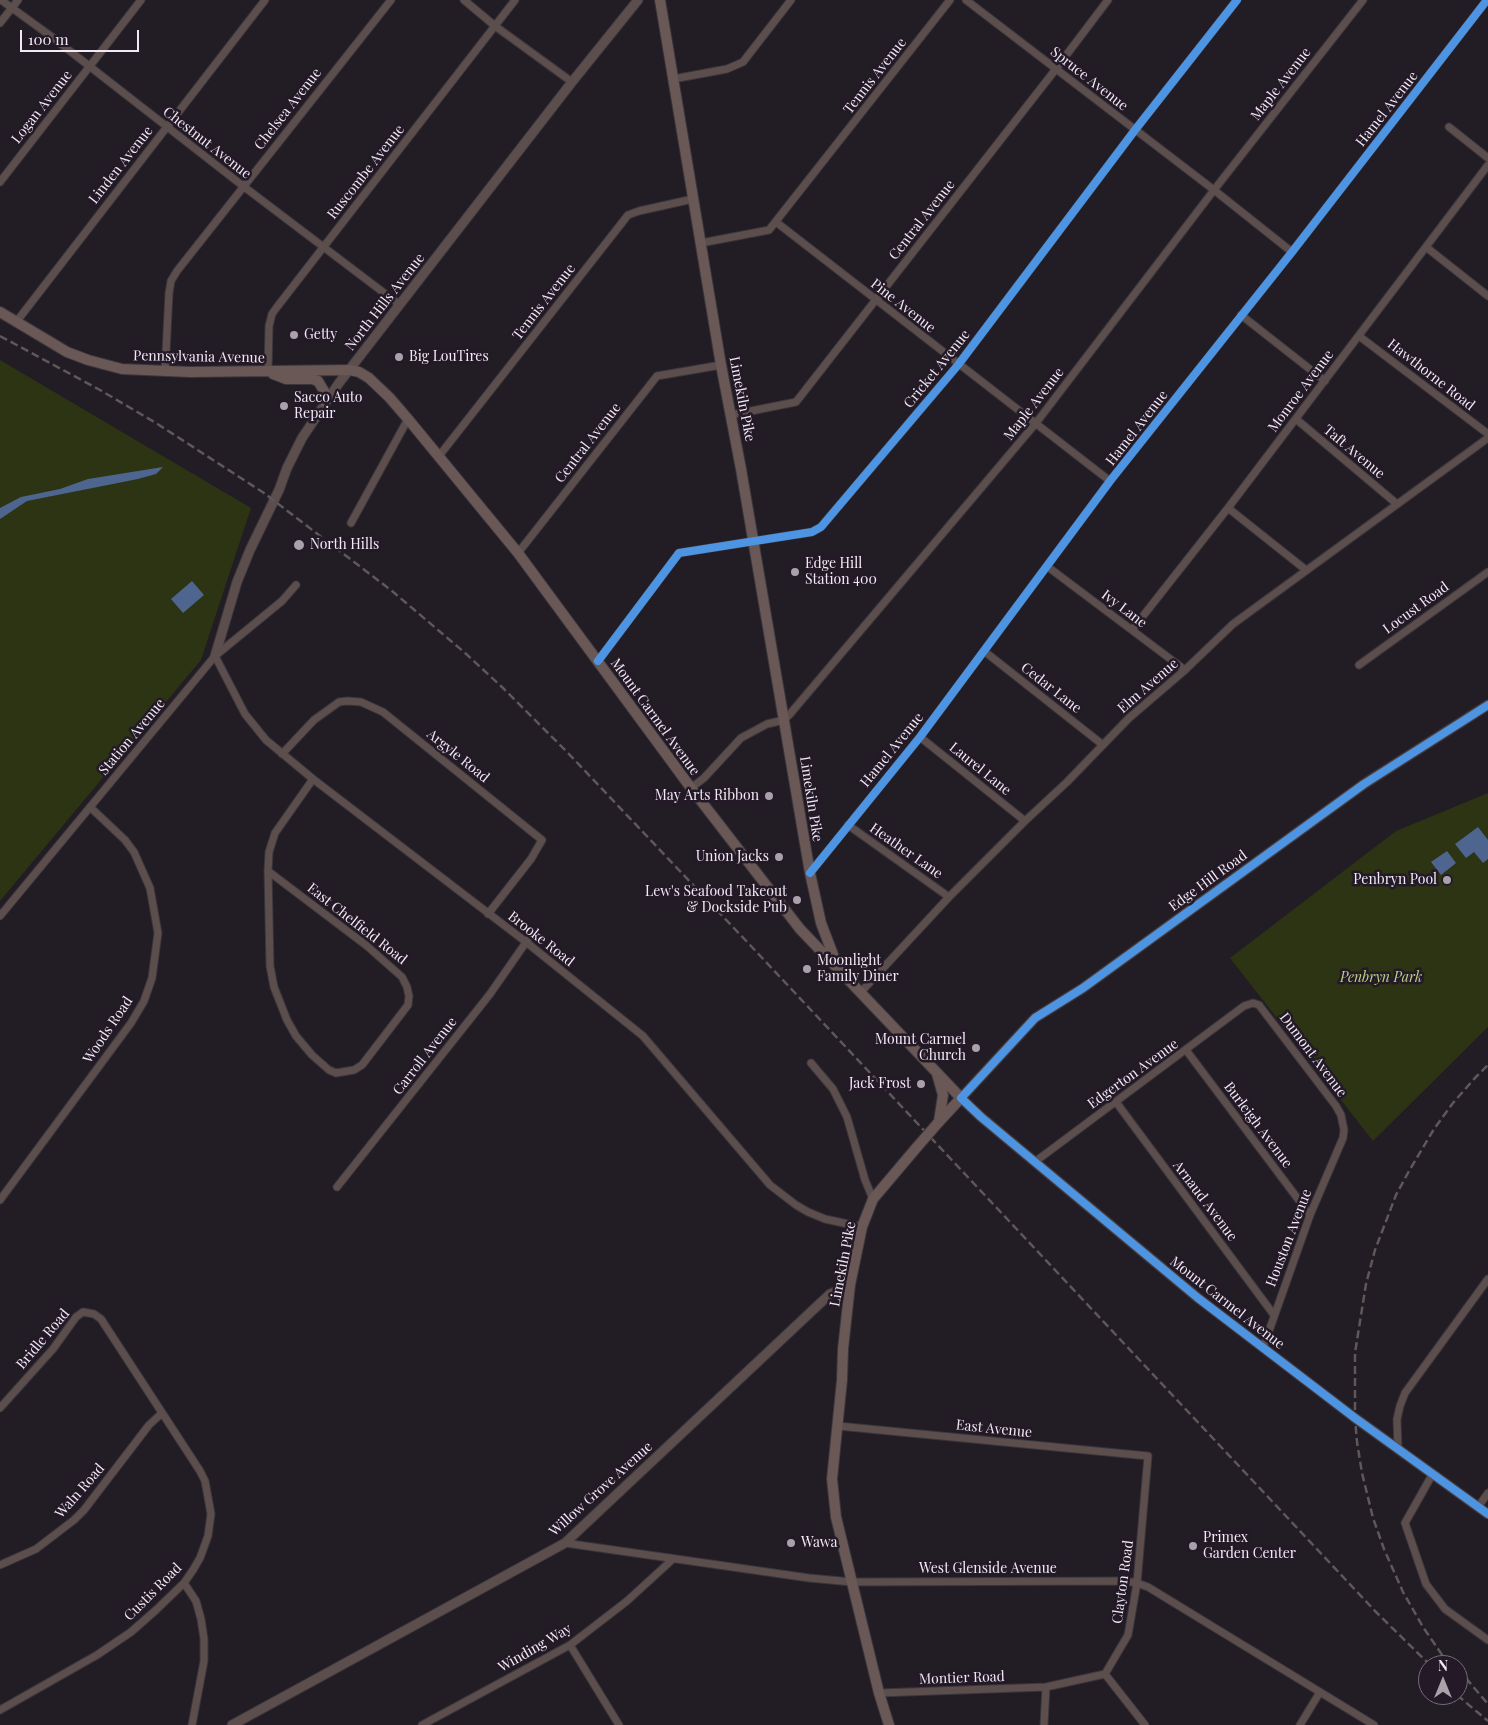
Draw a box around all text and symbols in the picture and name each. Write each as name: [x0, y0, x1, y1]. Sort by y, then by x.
scale bar: [22, 20, 141, 52]
text: 100 m: [28, 29, 69, 49]
street label: Tennis Avenue: [840, 35, 910, 117]
street label: Spruce Avenue: [1047, 44, 1131, 114]
street label: Maple Avenue: [1247, 44, 1315, 124]
street label: Chelsea Avenue: [251, 65, 325, 153]
street label: Logan Avenue: [8, 67, 76, 147]
street label: Hamel Avenue: [1352, 68, 1422, 150]
street label: Chestnut Avenue: [160, 103, 254, 183]
street label: Ruscombe Avenue: [324, 122, 408, 222]
street label: Linden Avenue: [85, 123, 157, 207]
street label: Central Avenue: [886, 177, 958, 263]
street label: North Hills Avenue: [342, 250, 428, 354]
street label: Tennis Avenue: [509, 261, 579, 343]
street label: Pine Avenue: [867, 276, 939, 336]
street label: Cricket Avenue: [900, 326, 974, 412]
place label: Getty: [304, 327, 337, 343]
marker: Getty: [288, 329, 300, 341]
street label: Hawthorne Road: [1384, 336, 1478, 414]
street label: Pennsylvania Avenue: [133, 347, 265, 367]
street label: Monroe Avenue: [1265, 347, 1337, 435]
place label: Big LouTires: [409, 349, 489, 365]
marker: Big LouTires: [393, 351, 405, 363]
street label: Limekiln Pike: [726, 355, 758, 443]
street label: Maple Avenue: [1000, 364, 1068, 444]
street label: Hamel Avenue: [1102, 387, 1172, 469]
place label: Sacco Auto Repair: [294, 390, 362, 422]
marker: Sacco Auto Repair: [278, 400, 290, 412]
street label: Central Avenue: [552, 400, 624, 486]
street label: Taft Avenue: [1320, 422, 1388, 482]
place label: North Hills: [310, 537, 379, 553]
marker: North Hills: [292, 538, 306, 552]
place label: Edge Hill Station 400: [805, 556, 877, 588]
marker: Edge Hill Station 400: [789, 566, 801, 578]
street label: Locust Road: [1380, 578, 1452, 638]
street label: Ivy Lane: [1098, 586, 1150, 632]
street label: Mount Carmel Avenue: [607, 655, 703, 779]
street label: Elm Avenue: [1114, 655, 1182, 717]
street label: Cedar Lane: [1017, 659, 1085, 717]
street label: Station Avenue: [95, 695, 169, 779]
street label: Hamel Avenue: [857, 709, 927, 791]
street label: Argyle Road: [423, 726, 493, 786]
street label: Laurel Lane: [946, 739, 1014, 799]
street label: Limekiln Pike: [796, 755, 826, 843]
place label: May Arts Ribbon: [655, 788, 759, 804]
marker: May Arts Ribbon: [763, 790, 775, 802]
street label: Heather Lane: [866, 820, 946, 882]
street label: Edge Hill Road: [1166, 847, 1250, 915]
place label: Union Jacks: [696, 849, 769, 865]
marker: Union Jacks: [773, 851, 785, 863]
place label: Penbryn Pool: [1353, 872, 1437, 888]
marker: Penbryn Pool: [1441, 874, 1453, 886]
street label: East Chelfield Road: [304, 880, 410, 968]
place label: Lew's Seafood Takeout & Dockside Pub: [645, 884, 787, 916]
marker: Lew's Seafood Takeout & Dockside Pub: [791, 894, 803, 906]
street label: Brooke Road: [504, 908, 578, 970]
place label: Moonlight Family Diner: [817, 953, 899, 986]
marker: Moonlight Family Diner: [801, 963, 813, 975]
park label: Penbryn Park: [1340, 970, 1422, 986]
street label: Woods Road: [80, 993, 136, 1067]
street label: Dumont Avenue: [1276, 1009, 1350, 1101]
street label: Carroll Avenue: [389, 1014, 461, 1098]
place label: Mount Carmel Church: [875, 1032, 966, 1064]
street label: Edgerton Avenue: [1084, 1035, 1182, 1113]
marker: Mount Carmel Church: [970, 1042, 982, 1054]
place label: Jack Frost: [849, 1076, 911, 1092]
marker: Jack Frost: [915, 1078, 927, 1090]
street label: Burleigh Avenue: [1220, 1079, 1296, 1171]
street label: Arnaud Avenue: [1169, 1157, 1241, 1245]
street label: Houston Avenue: [1263, 1187, 1315, 1289]
street label: Limekiln Pike: [827, 1220, 859, 1308]
street label: Mount Carmel Avenue: [1166, 1253, 1288, 1353]
street label: Bridle Road: [13, 1305, 73, 1373]
street label: East Avenue: [955, 1417, 1033, 1441]
street label: Willow Grove Avenue: [546, 1438, 656, 1540]
street label: Waln Road: [52, 1460, 108, 1522]
place label: Primex Garden Center: [1203, 1530, 1296, 1562]
place label: Wawa: [801, 1535, 838, 1551]
marker: Wawa: [785, 1537, 797, 1549]
street label: Clayton Road: [1109, 1539, 1137, 1625]
marker: Primex Garden Center: [1187, 1540, 1199, 1552]
street label: Custis Road: [121, 1560, 185, 1624]
street label: West Glenside Avenue: [919, 1561, 1057, 1577]
street label: Winding Way: [495, 1620, 575, 1676]
north arrow: [1418, 1655, 1468, 1705]
text: N: [1438, 1656, 1448, 1675]
street label: Montier Road: [919, 1668, 1005, 1688]

